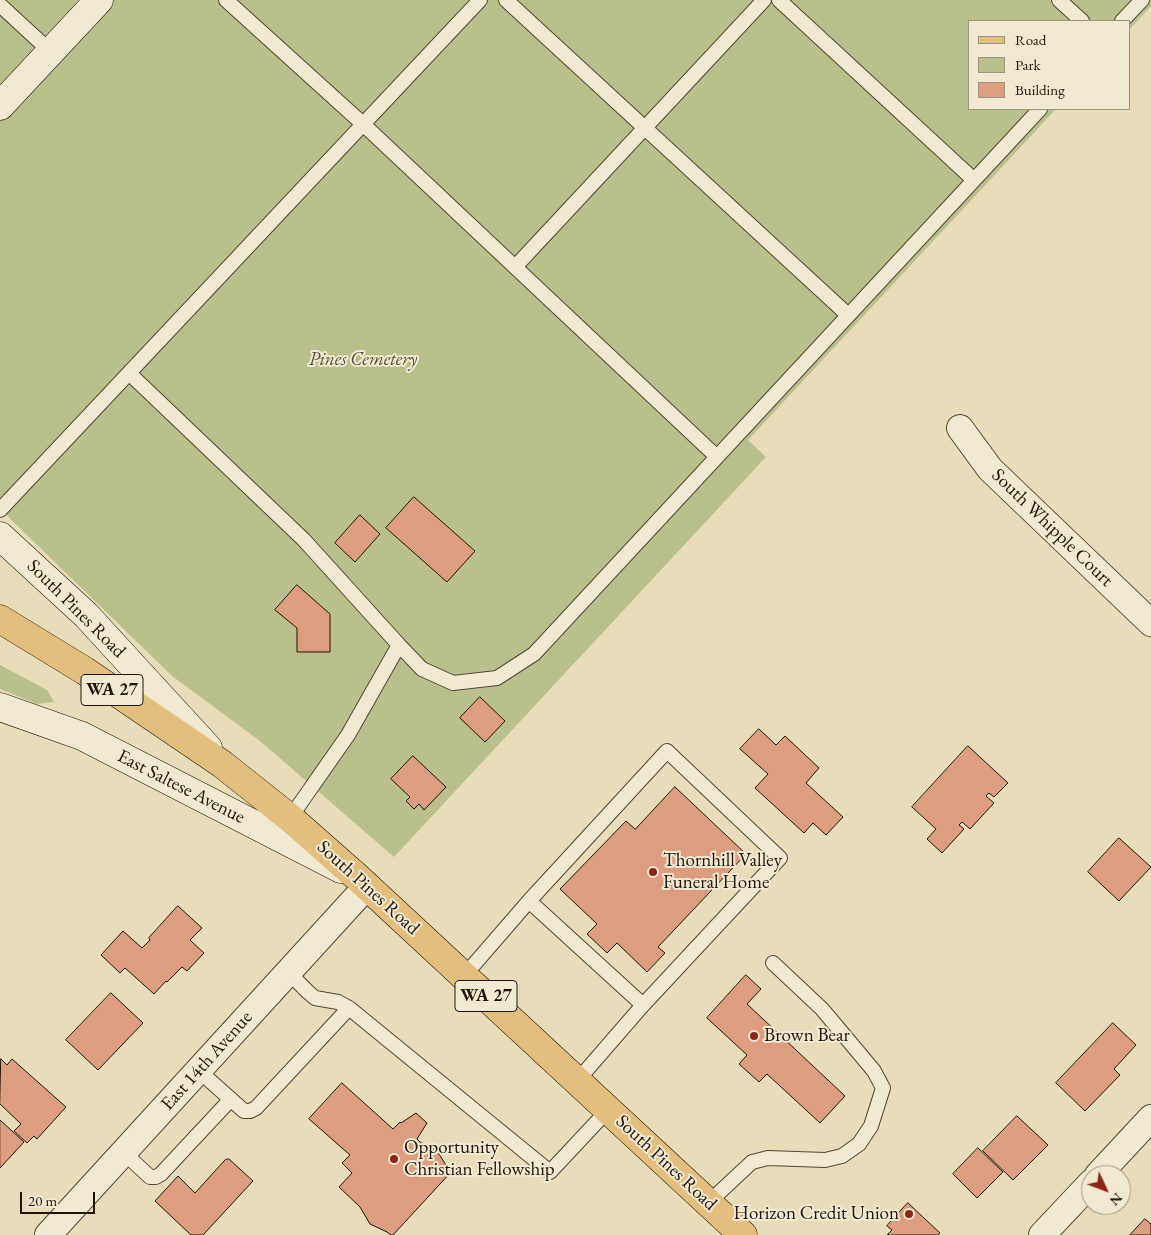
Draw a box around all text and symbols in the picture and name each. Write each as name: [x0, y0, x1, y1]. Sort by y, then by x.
legend: [968, 20, 1131, 110]
text: Road: [1015, 30, 1046, 49]
text: Park: [1015, 55, 1041, 74]
text: Building: [1015, 80, 1065, 99]
park label: Pines Cemetery: [309, 349, 417, 371]
street label: South Whipple Court: [987, 464, 1117, 592]
street label: South Pines Road: [22, 555, 130, 663]
road number: WA 27: [81, 674, 143, 706]
street label: East Saltese Avenue: [113, 745, 249, 829]
street label: South Pines Road: [312, 836, 424, 940]
place label: Thornhill Valley Funeral Home: [663, 850, 782, 894]
marker: Thornhill Valley Funeral Home: [647, 866, 659, 878]
road number: WA 27: [455, 980, 517, 1011]
street label: East 14th Avenue: [156, 1007, 258, 1115]
place label: Brown Bear: [764, 1025, 850, 1047]
marker: Brown Bear: [748, 1030, 760, 1042]
street label: South Pines Road: [611, 1110, 721, 1216]
place label: Opportunity Christian Fellowship: [404, 1137, 555, 1181]
marker: Opportunity Christian Fellowship: [388, 1153, 400, 1165]
north arrow: [1081, 1165, 1131, 1215]
scale bar: [22, 1182, 98, 1214]
text: N: [1106, 1189, 1127, 1210]
text: 20 m: [28, 1191, 57, 1210]
place label: Horizon Credit Union: [734, 1203, 899, 1225]
marker: Horizon Credit Union: [903, 1208, 915, 1220]

